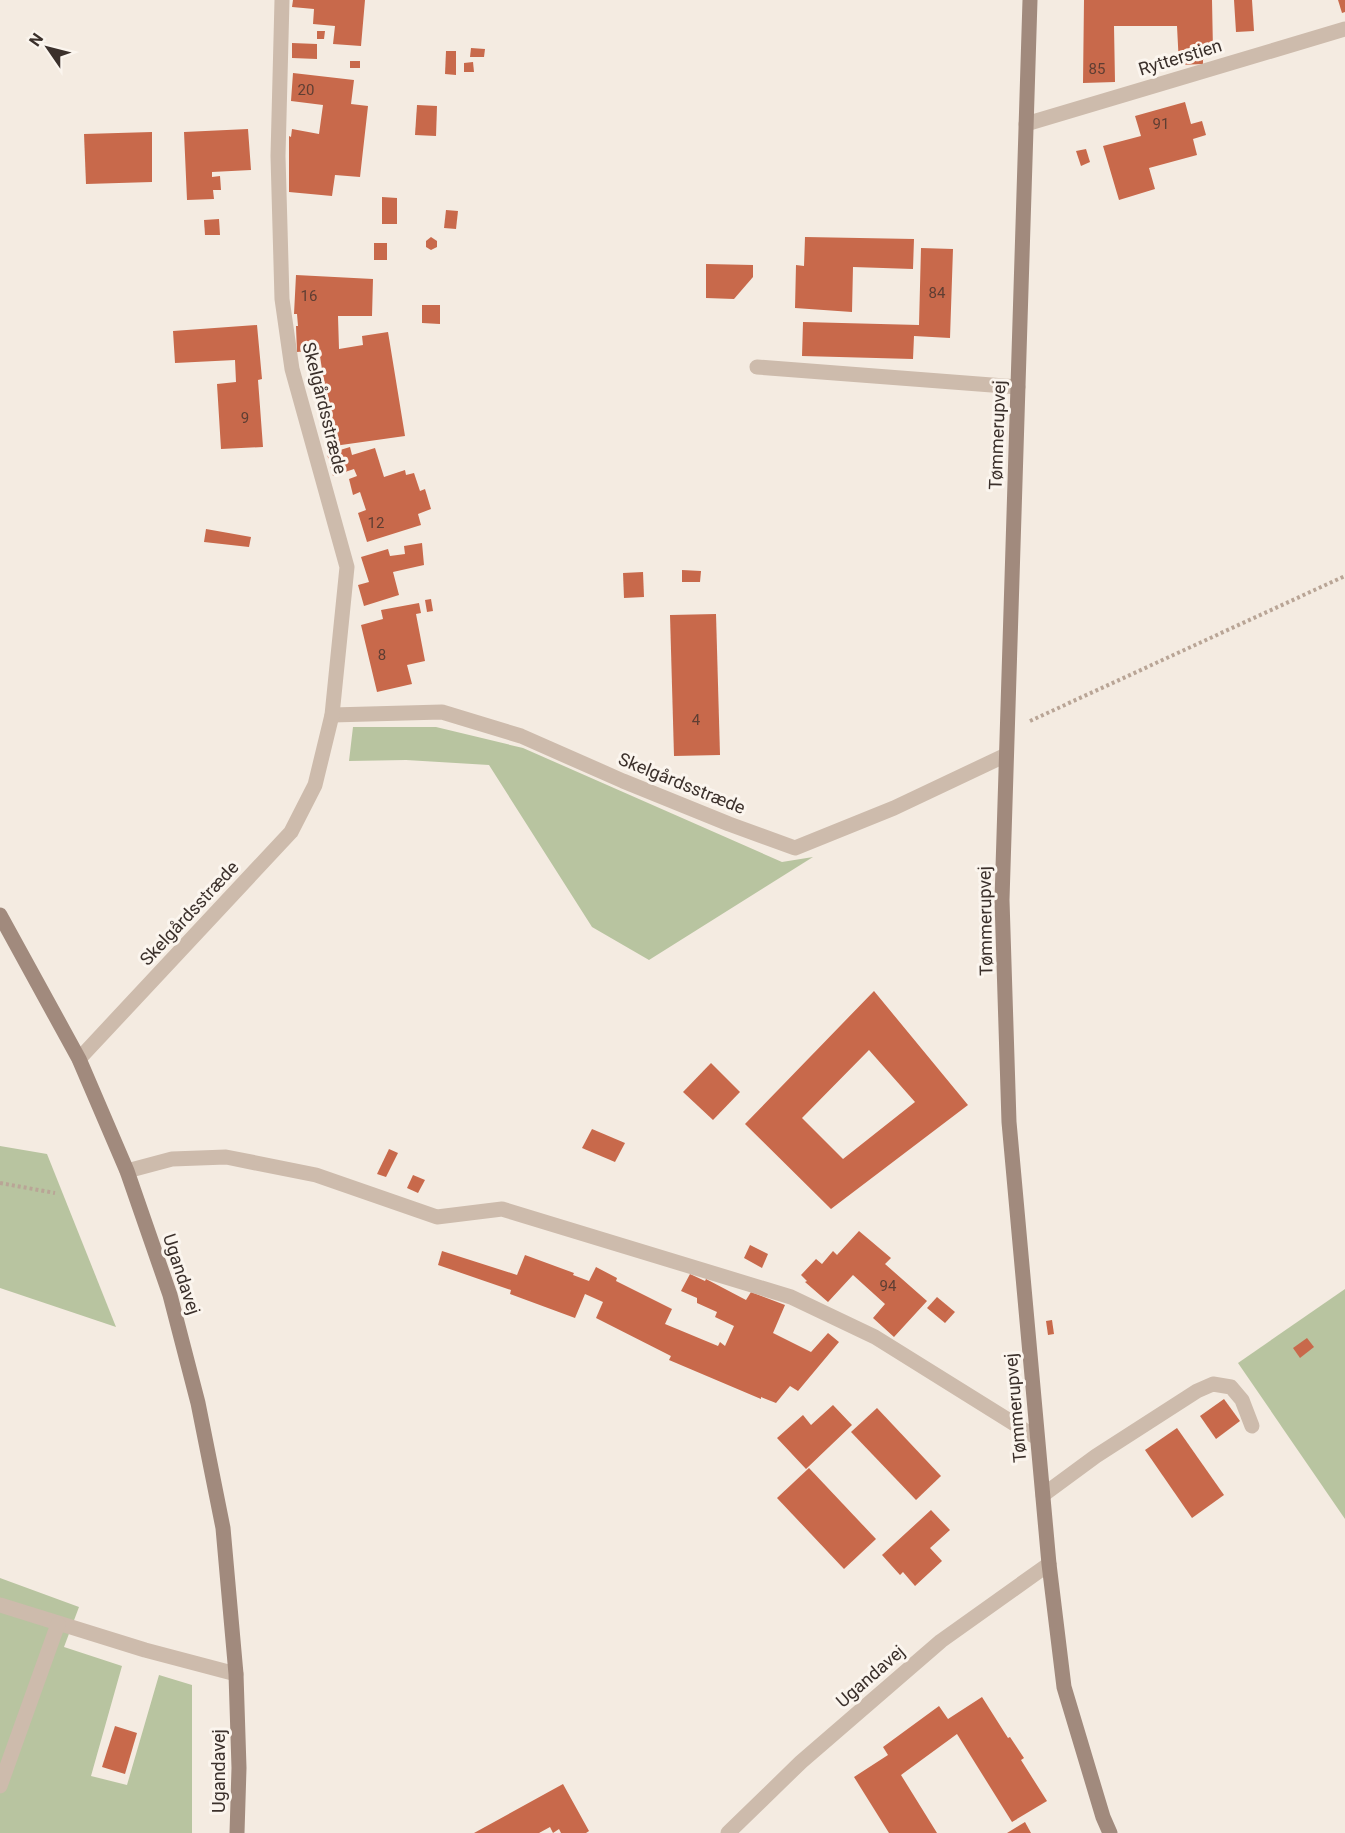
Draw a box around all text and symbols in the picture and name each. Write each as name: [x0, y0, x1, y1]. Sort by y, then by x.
north arrow: [18, 18, 78, 78]
text: N: [25, 30, 47, 50]
street label: Rytterstien: [1136, 34, 1224, 80]
house number: 85: [1089, 60, 1105, 78]
house number: 20: [298, 81, 314, 99]
house number: 91: [1153, 115, 1169, 133]
house number: 84: [929, 284, 946, 302]
house number: 16: [301, 287, 317, 305]
street label: Skelgårdsstræde: [298, 340, 352, 476]
street label: Tømmerupvej: [985, 380, 1009, 490]
house number: 9: [241, 409, 249, 427]
house number: 12: [368, 514, 384, 532]
house number: 8: [378, 646, 386, 664]
house number: 4: [692, 711, 701, 729]
street label: Skelgårdsstræde: [615, 748, 749, 818]
street label: Skelgårdsstræde: [135, 856, 243, 970]
street label: Tømmerupvej: [974, 866, 996, 976]
street label: Ugandavej: [159, 1231, 205, 1317]
house number: 94: [880, 1277, 897, 1295]
street label: Tømmerupvej: [1000, 1352, 1030, 1464]
street label: Ugandavej: [831, 1641, 909, 1711]
street label: Ugandavej: [208, 1729, 229, 1813]

